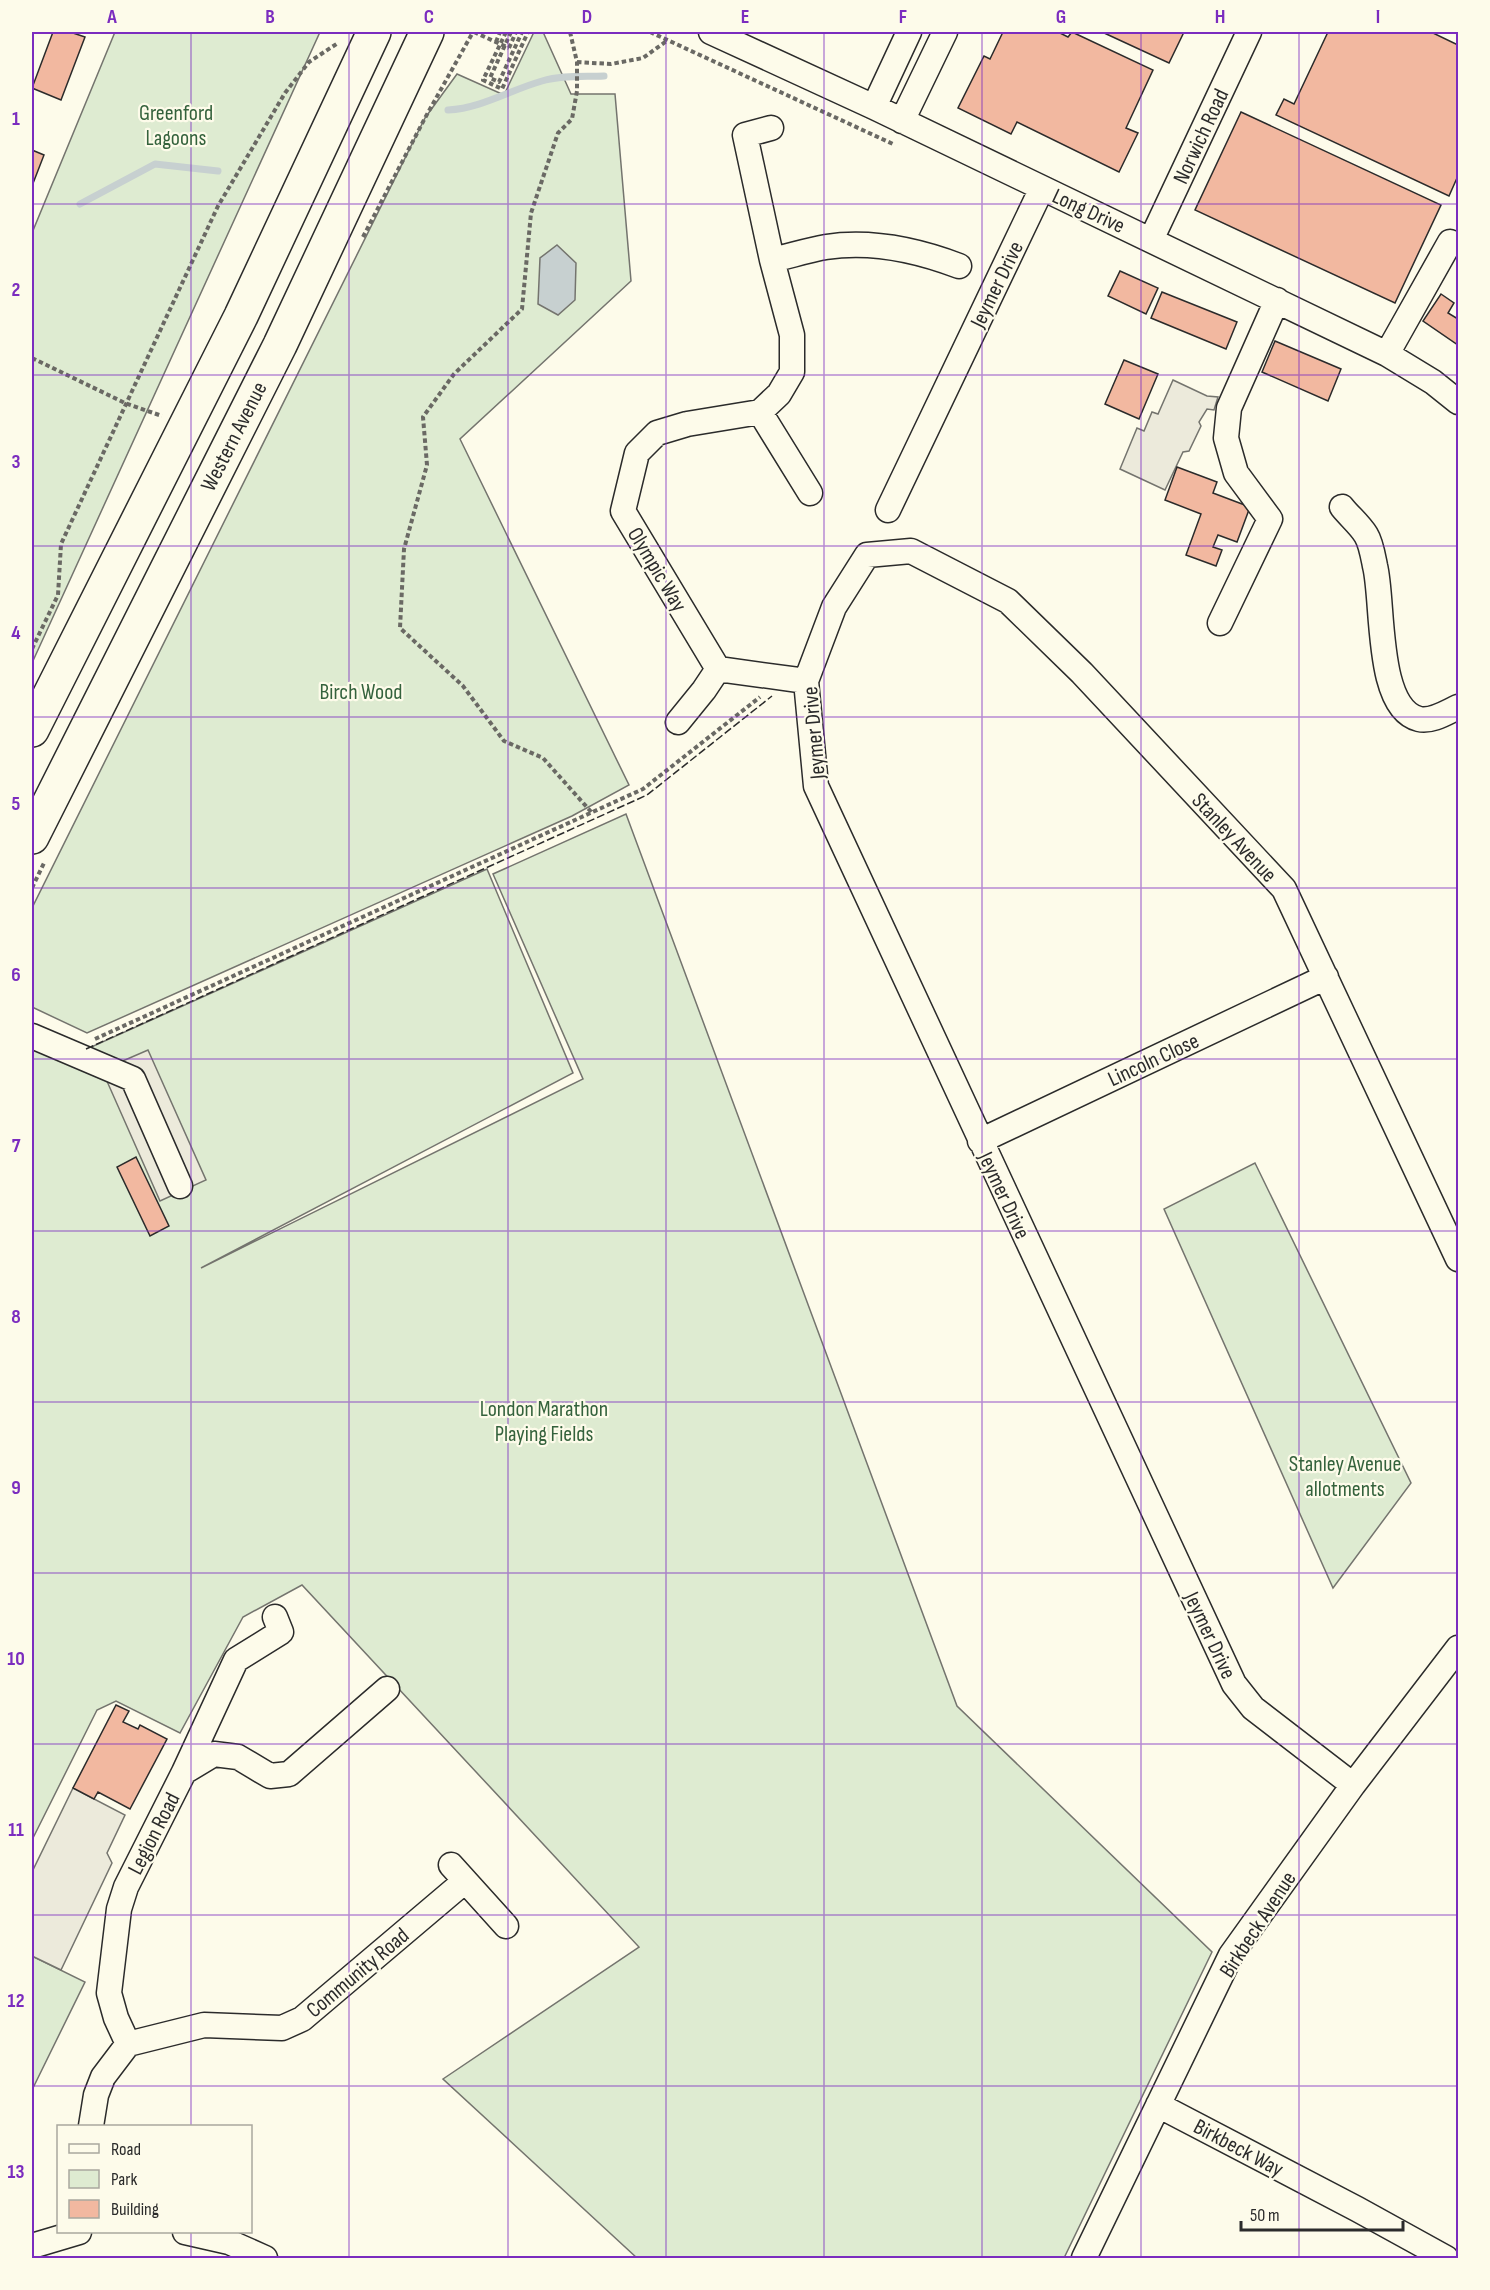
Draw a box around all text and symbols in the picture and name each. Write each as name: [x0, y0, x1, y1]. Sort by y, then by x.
text: A: [106, 5, 117, 29]
text: B: [265, 5, 275, 29]
text: C: [424, 5, 434, 29]
text: D: [582, 5, 592, 29]
text: E: [741, 5, 749, 29]
text: F: [899, 5, 907, 29]
text: G: [1056, 5, 1066, 29]
text: H: [1215, 5, 1225, 29]
text: I: [1376, 5, 1380, 29]
street label: Norwich Road: [1168, 85, 1235, 188]
park label: Greenford Lagoons: [139, 100, 213, 152]
text: 1: [12, 107, 20, 131]
street label: Long Drive: [1048, 183, 1129, 240]
street label: Jeymer Drive: [964, 237, 1030, 333]
text: 2: [12, 278, 20, 302]
street label: Western Avenue: [195, 377, 273, 496]
text: 3: [12, 450, 21, 474]
street label: Olympic Way: [621, 523, 693, 617]
text: 4: [11, 621, 21, 645]
park label: Birch Wood: [320, 679, 402, 706]
street label: Jeymer Drive: [797, 685, 832, 781]
street label: Stanley Avenue: [1186, 788, 1282, 888]
text: 5: [12, 792, 21, 816]
text: 6: [11, 963, 21, 987]
street label: Lincoln Close: [1104, 1028, 1203, 1093]
text: 7: [12, 1134, 21, 1158]
street label: Jeymer Drive: [971, 1147, 1036, 1243]
text: 8: [11, 1305, 21, 1329]
park label: London Marathon Playing Fields: [480, 1396, 608, 1448]
park label: Stanley Avenue allotments: [1289, 1451, 1401, 1503]
text: 9: [11, 1476, 21, 1500]
street label: Jeymer Drive: [1177, 1587, 1242, 1683]
text: 10: [7, 1647, 25, 1671]
street label: Legion Road: [122, 1788, 186, 1879]
text: 11: [8, 1818, 24, 1842]
street label: Birkbeck Avenue: [1214, 1867, 1303, 1983]
street label: Community Road: [301, 1922, 415, 2024]
text: 12: [8, 1989, 24, 2013]
street label: Birkbeck Way: [1189, 2113, 1288, 2183]
legend: [57, 2125, 252, 2233]
text: Road: [111, 2139, 141, 2160]
text: 13: [8, 2160, 24, 2184]
text: Park: [111, 2169, 137, 2190]
scale bar: [1241, 2194, 1403, 2232]
text: Building: [111, 2199, 159, 2220]
text: 50 m: [1250, 2205, 1280, 2226]

